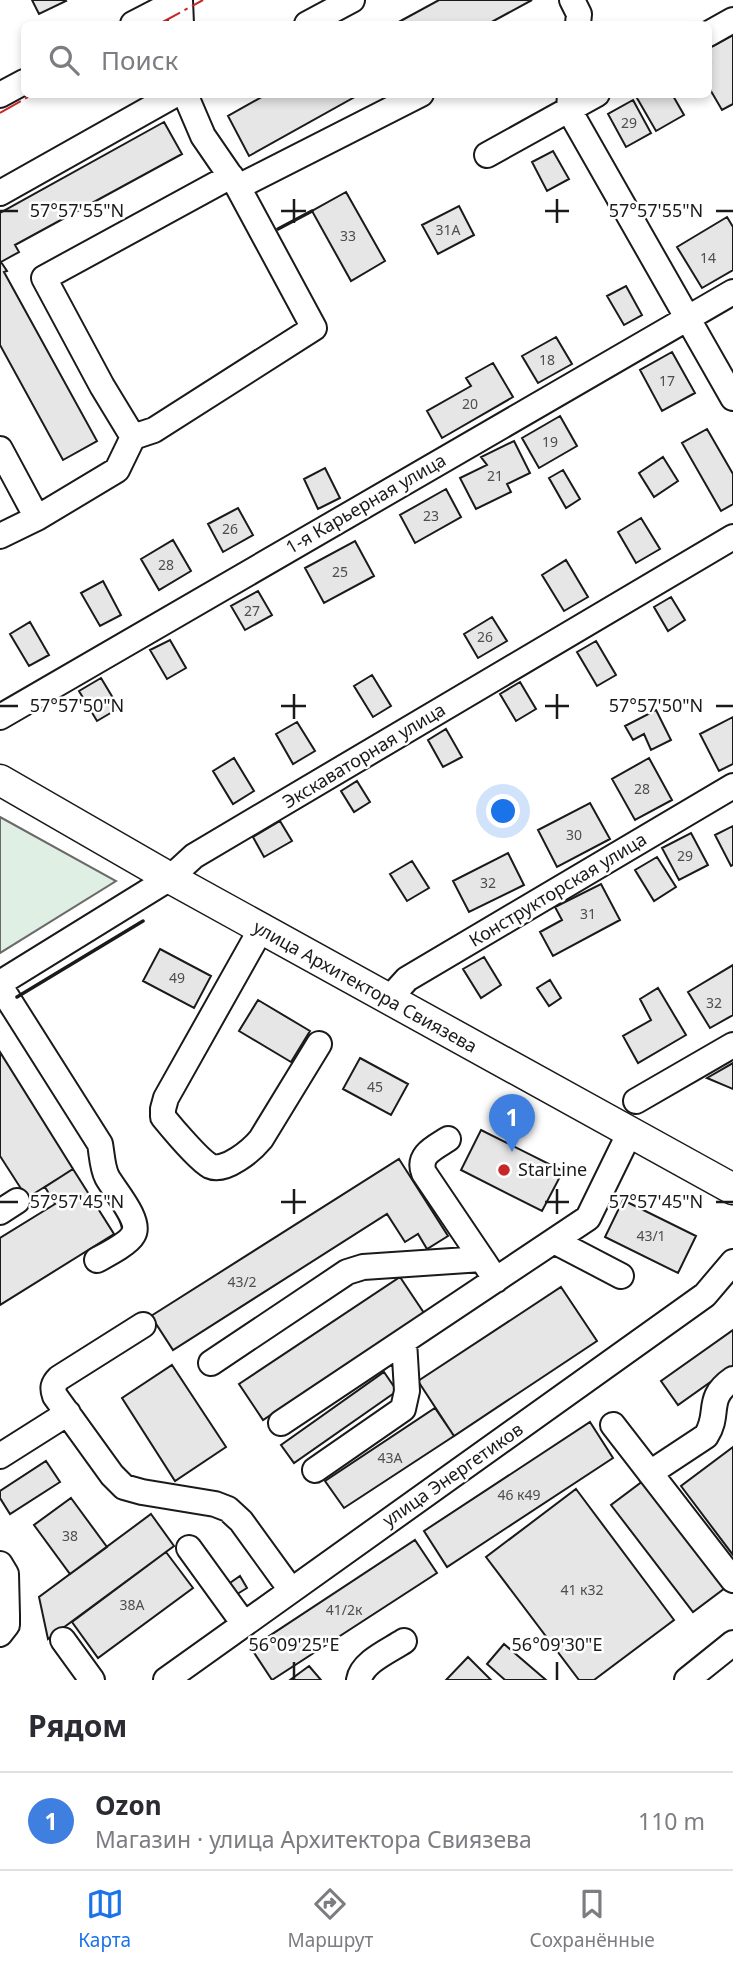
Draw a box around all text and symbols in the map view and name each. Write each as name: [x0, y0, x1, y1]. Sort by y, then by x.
search box: [21, 21, 712, 98]
icon: search: [45, 41, 83, 79]
text: Поиск: [101, 42, 178, 78]
house number: 29: [621, 113, 637, 132]
text: 57°57'55"N: [30, 198, 124, 222]
text: 57°57'55"N: [609, 198, 703, 222]
house number: 31А: [436, 220, 461, 239]
house number: 33: [340, 226, 356, 245]
house number: 14: [700, 248, 716, 267]
house number: 18: [539, 350, 555, 369]
house number: 17: [659, 371, 675, 390]
house number: 20: [462, 394, 478, 413]
house number: 19: [542, 432, 558, 451]
street label: 1-я Карьерная улица: [281, 447, 450, 559]
house number: 21: [487, 466, 503, 485]
house number: 23: [423, 506, 439, 525]
house number: 26: [222, 519, 238, 538]
house number: 28: [158, 555, 174, 574]
house number: 25: [332, 562, 348, 581]
house number: 27: [244, 601, 260, 620]
house number: 26: [477, 627, 493, 646]
text: 57°57'50"N: [30, 693, 124, 717]
text: 57°57'50"N: [609, 693, 703, 717]
street label: Экскаваторная улица: [278, 697, 449, 813]
house number: 28: [634, 779, 650, 798]
your location: [486, 794, 520, 828]
house number: 30: [566, 825, 582, 844]
street label: Конструкторская улица: [464, 827, 651, 952]
house number: 29: [677, 846, 693, 865]
house number: 32: [480, 873, 496, 892]
house number: 31: [580, 904, 596, 923]
street label: улица Архитектора Свиязева: [249, 914, 482, 1058]
house number: 49: [169, 968, 185, 987]
house number: 32: [706, 993, 722, 1012]
house number: 45: [367, 1077, 383, 1096]
pin: 1: [489, 1094, 535, 1152]
place label: StarLine: [518, 1157, 587, 1181]
marker: StarLine: [496, 1162, 512, 1178]
text: 57°57'45"N: [30, 1189, 124, 1213]
text: 57°57'45"N: [609, 1189, 703, 1213]
house number: 43/1: [636, 1226, 666, 1245]
house number: 43/2: [227, 1272, 257, 1291]
street label: улица Энергетиков: [377, 1417, 527, 1532]
house number: 43А: [378, 1448, 403, 1467]
house number: 46 к49: [497, 1485, 541, 1504]
house number: 38: [62, 1526, 78, 1545]
house number: 41 к32: [560, 1580, 604, 1599]
house number: 38А: [120, 1595, 145, 1614]
house number: 41/2к: [326, 1600, 363, 1619]
text: 56°09'25"E: [249, 1632, 339, 1656]
text: 56°09'30"E: [512, 1632, 602, 1656]
text: Рядом: [28, 1705, 127, 1746]
text: Ozon: [95, 1787, 162, 1823]
text: 1: [44, 1805, 58, 1837]
text: 110 m: [638, 1805, 705, 1837]
text: Магазин · улица Архитектора Свиязева: [95, 1823, 532, 1855]
tab: Карта: [78, 1885, 131, 1953]
tab: Маршрут: [287, 1885, 373, 1953]
tab: Сохранённые: [530, 1885, 655, 1953]

